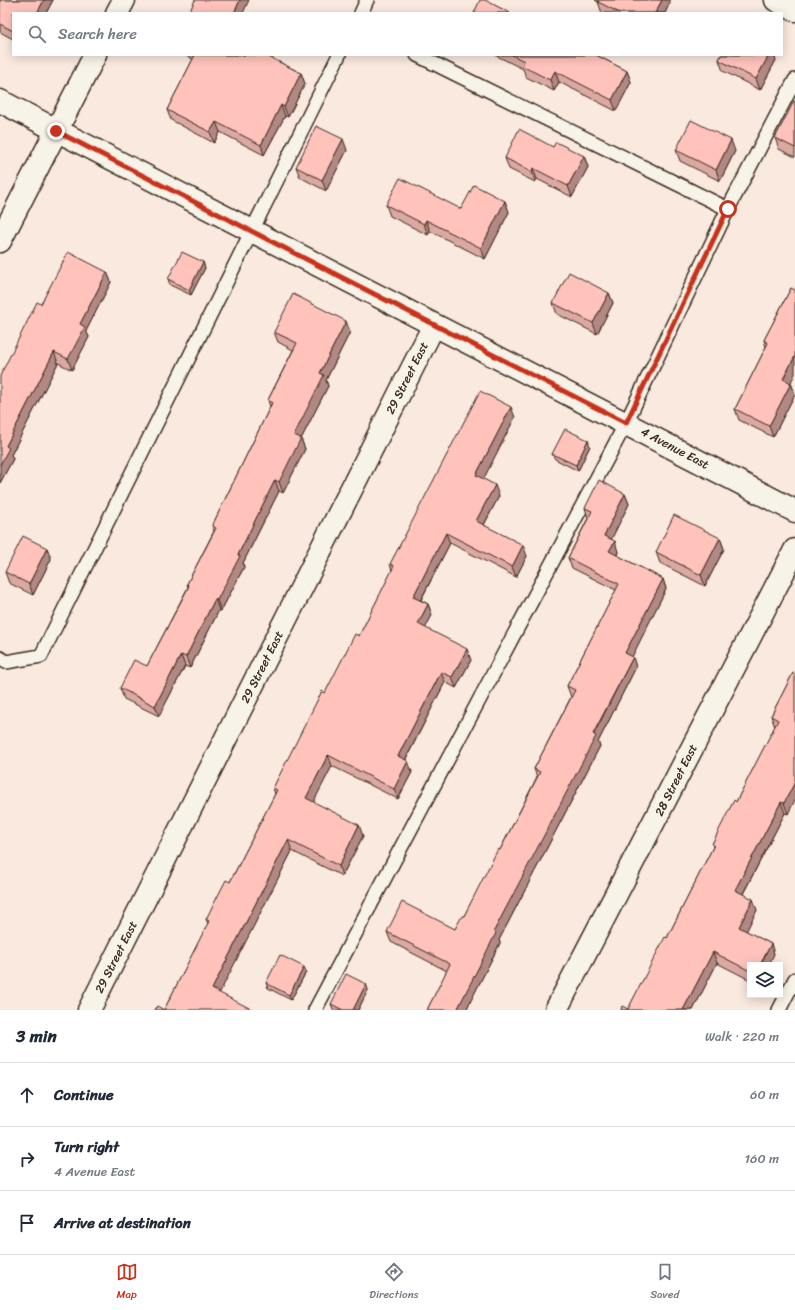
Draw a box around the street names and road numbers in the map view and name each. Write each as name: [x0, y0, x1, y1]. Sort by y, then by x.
street label: 29 Street East: [379, 338, 435, 418]
street label: 4 Avenue East: [637, 421, 713, 475]
street label: 29 Street East: [234, 627, 290, 707]
street label: 28 Street East: [648, 740, 704, 820]
street label: 29 Street East: [88, 917, 144, 997]

